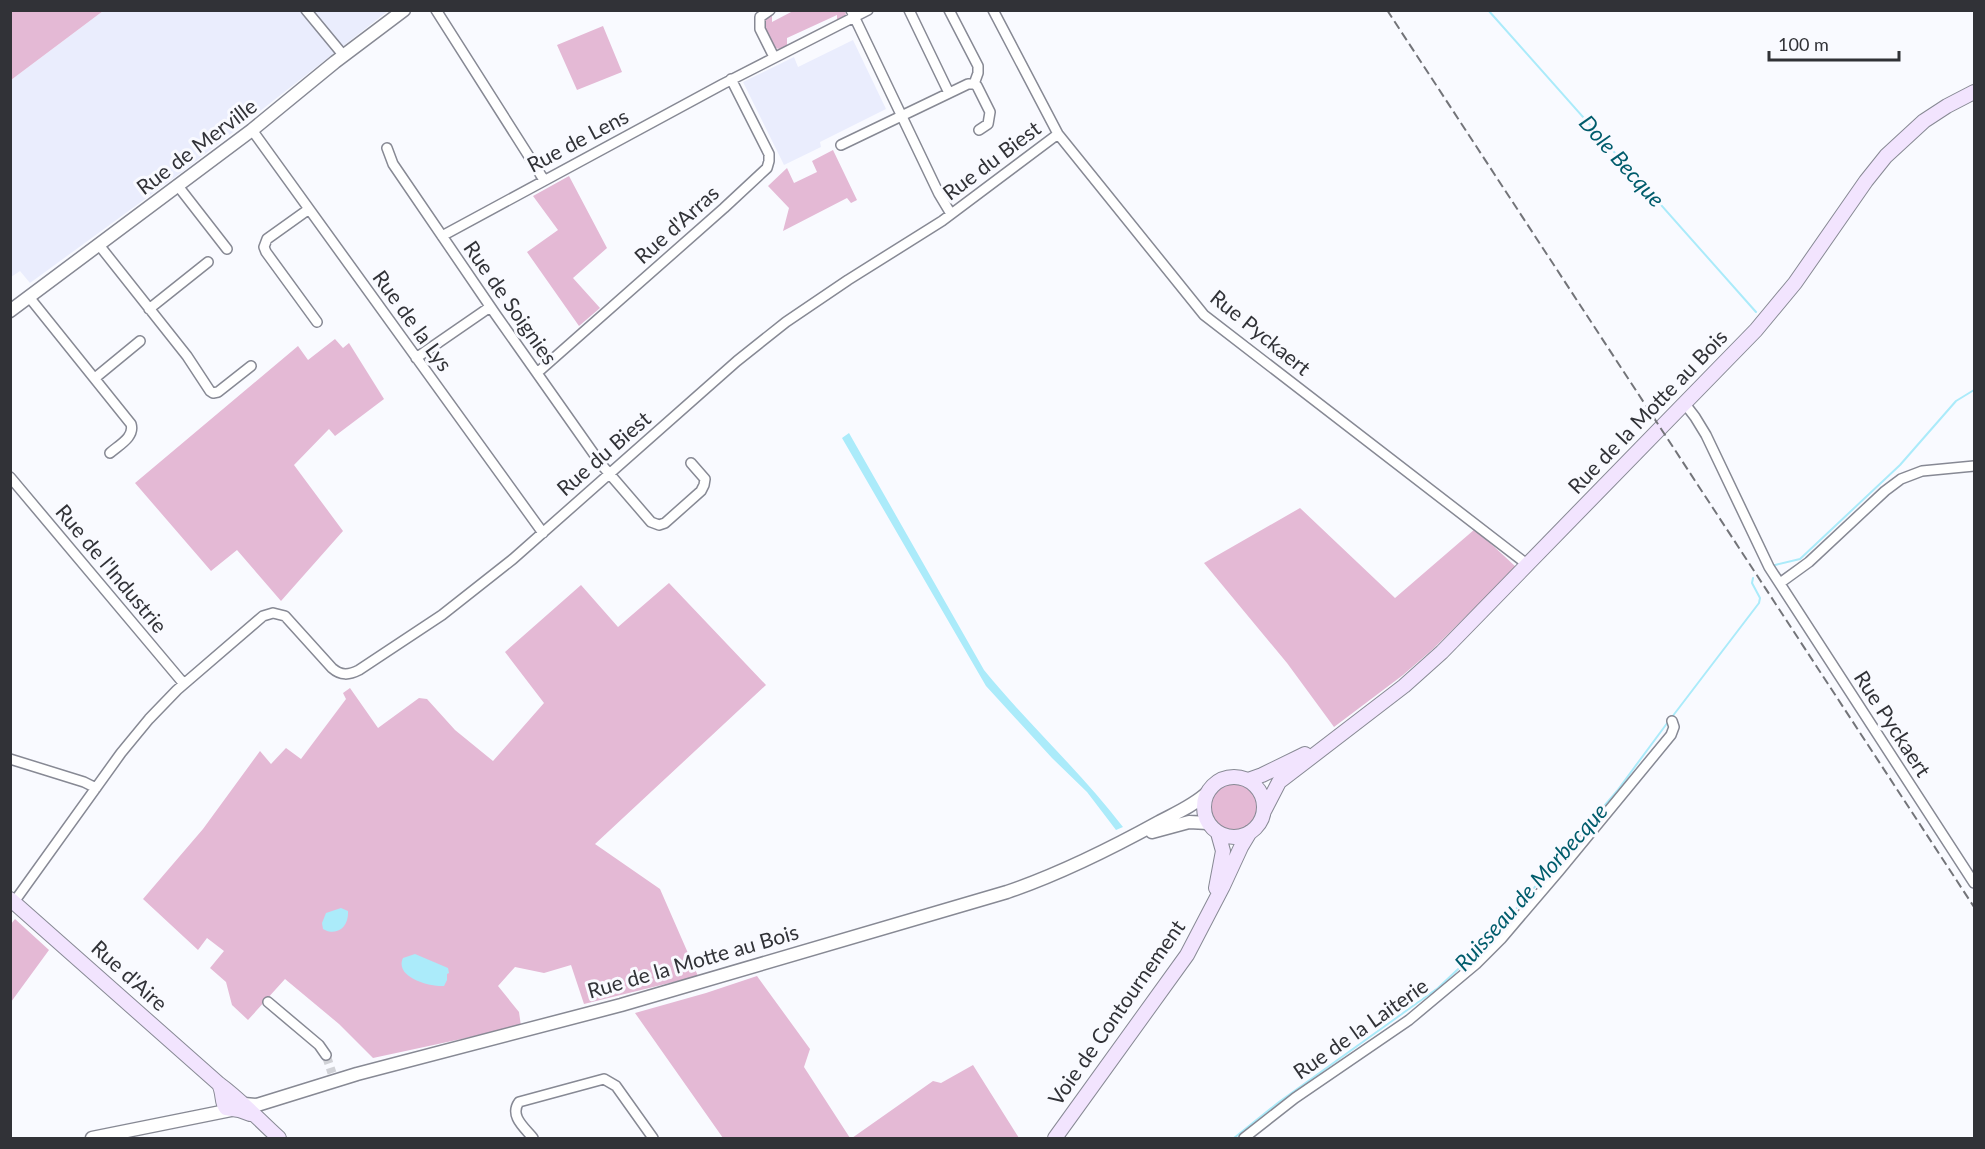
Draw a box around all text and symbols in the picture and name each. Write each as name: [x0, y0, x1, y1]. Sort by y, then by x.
scale bar: [1769, 24, 1900, 62]
text: 100 m: [1778, 33, 1829, 55]
street label: Rue de Merville: [131, 93, 261, 199]
street label: Rue de Lens: [522, 103, 632, 177]
water label: Dole Becque: [1574, 109, 1671, 212]
street label: Rue du Biest: [937, 115, 1045, 205]
street label: Rue d'Arras: [629, 180, 723, 268]
street label: Rue de Soignies: [459, 235, 563, 369]
street label: Rue de la Lys: [368, 265, 458, 375]
street label: Rue Pyckaert: [1206, 284, 1316, 380]
street label: Rue de la Motte au Bois: [1562, 324, 1732, 498]
street label: Rue du Biest: [551, 405, 655, 500]
street label: Rue de l'Industrie: [51, 499, 173, 637]
street label: Rue Pyckaert: [1850, 665, 1937, 781]
water label: Ruisseau de Morbecque: [1448, 798, 1613, 976]
street label: Voie de Contournement: [1042, 914, 1190, 1110]
street label: Rue de la Motte au Bois: [584, 918, 801, 1003]
street label: Rue d'Aire: [87, 934, 173, 1015]
street label: Rue de la Laiterie: [1288, 972, 1432, 1083]

